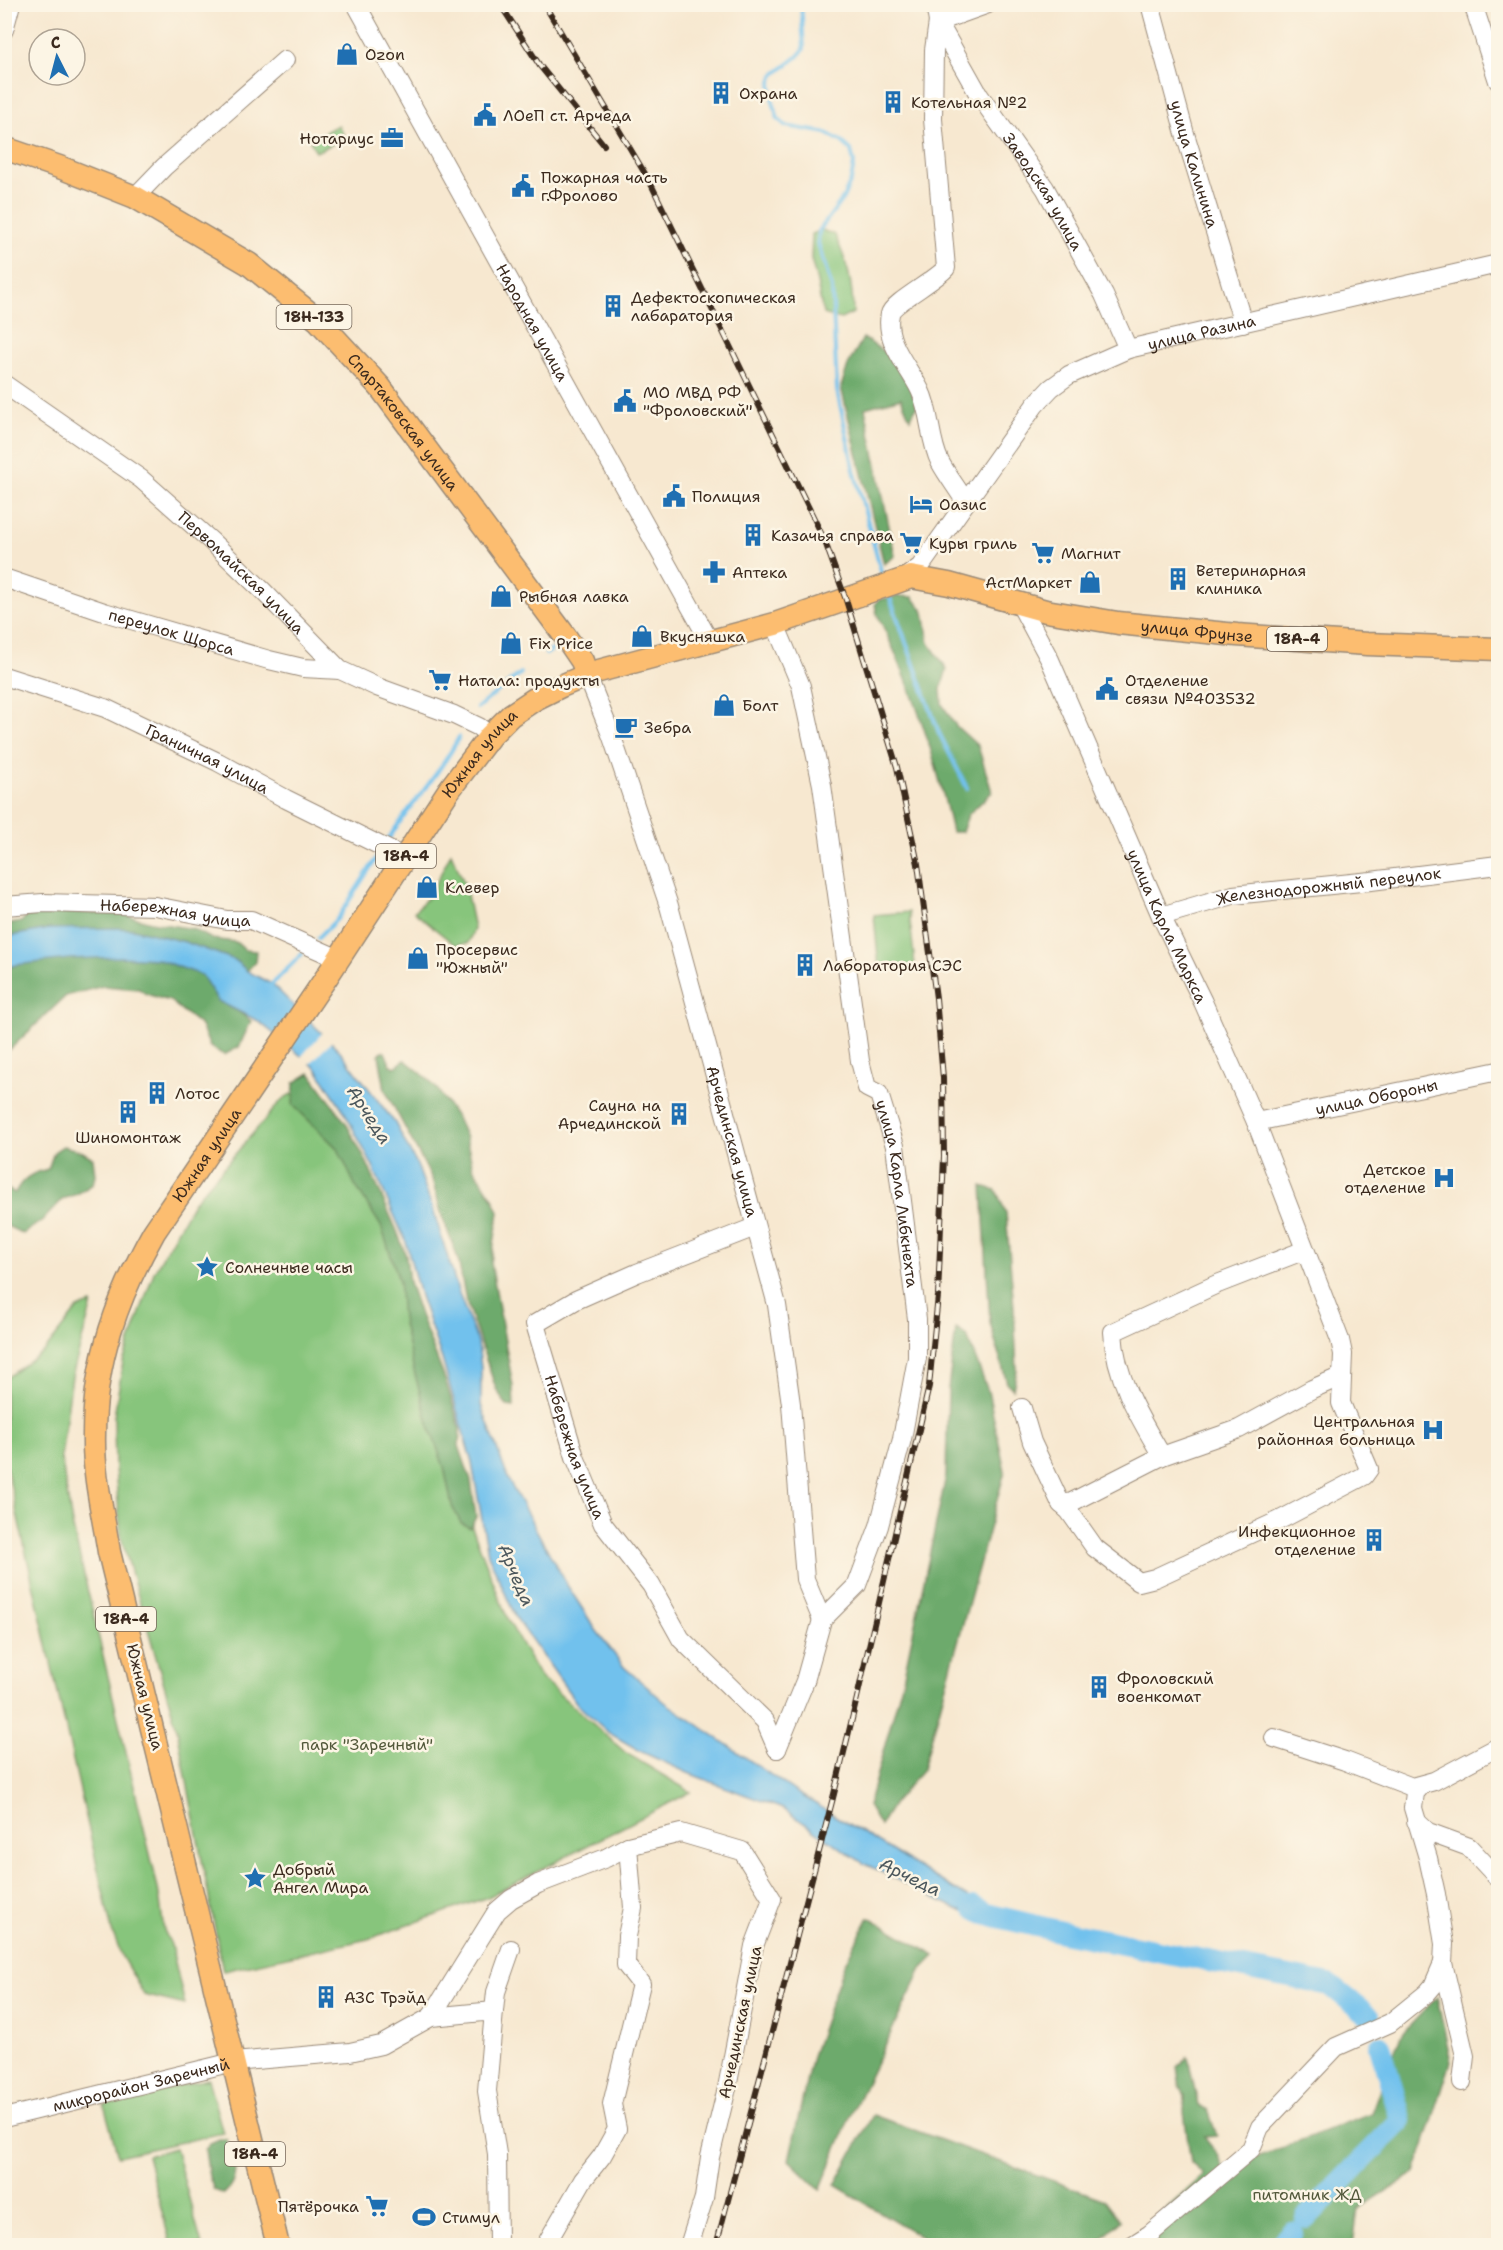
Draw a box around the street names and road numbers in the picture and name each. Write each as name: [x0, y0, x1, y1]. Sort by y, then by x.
street label: улица Калинина: [1166, 98, 1224, 230]
street label: Заводская улица: [998, 128, 1088, 254]
street label: Народная улица: [492, 260, 574, 385]
road number: 18Н-133: [276, 305, 352, 329]
street label: улица Разина: [1146, 310, 1258, 355]
street label: Спартаковская улица: [343, 348, 464, 495]
street label: Первомайская улица: [174, 506, 309, 638]
street label: переулок Щорса: [106, 603, 237, 660]
street label: улица Фрунзе: [1140, 615, 1254, 647]
road number: 18А-4: [1267, 627, 1327, 651]
street label: Южная улица: [437, 703, 521, 802]
street label: Граничная улица: [142, 719, 273, 798]
road number: 18А-4: [376, 844, 436, 868]
street label: улица Карла Маркса: [1123, 846, 1212, 1006]
street label: Железнодорожный переулок: [1214, 862, 1443, 910]
street label: Набережная улица: [100, 894, 251, 931]
street label: Арчединская улица: [702, 1063, 763, 1219]
street label: улица Обороны: [1313, 1074, 1439, 1120]
street label: улица Карла Либкнехта: [871, 1097, 923, 1289]
street label: Южная улица: [167, 1104, 246, 1206]
street label: Набережная улица: [540, 1372, 610, 1522]
road number: 18А-4: [96, 1607, 156, 1631]
street label: Южная улица: [122, 1642, 168, 1752]
street label: Арчединская улица: [714, 1944, 766, 2100]
street label: микрорайон Заречный: [50, 2053, 232, 2116]
road number: 18А-4: [225, 2142, 285, 2166]

